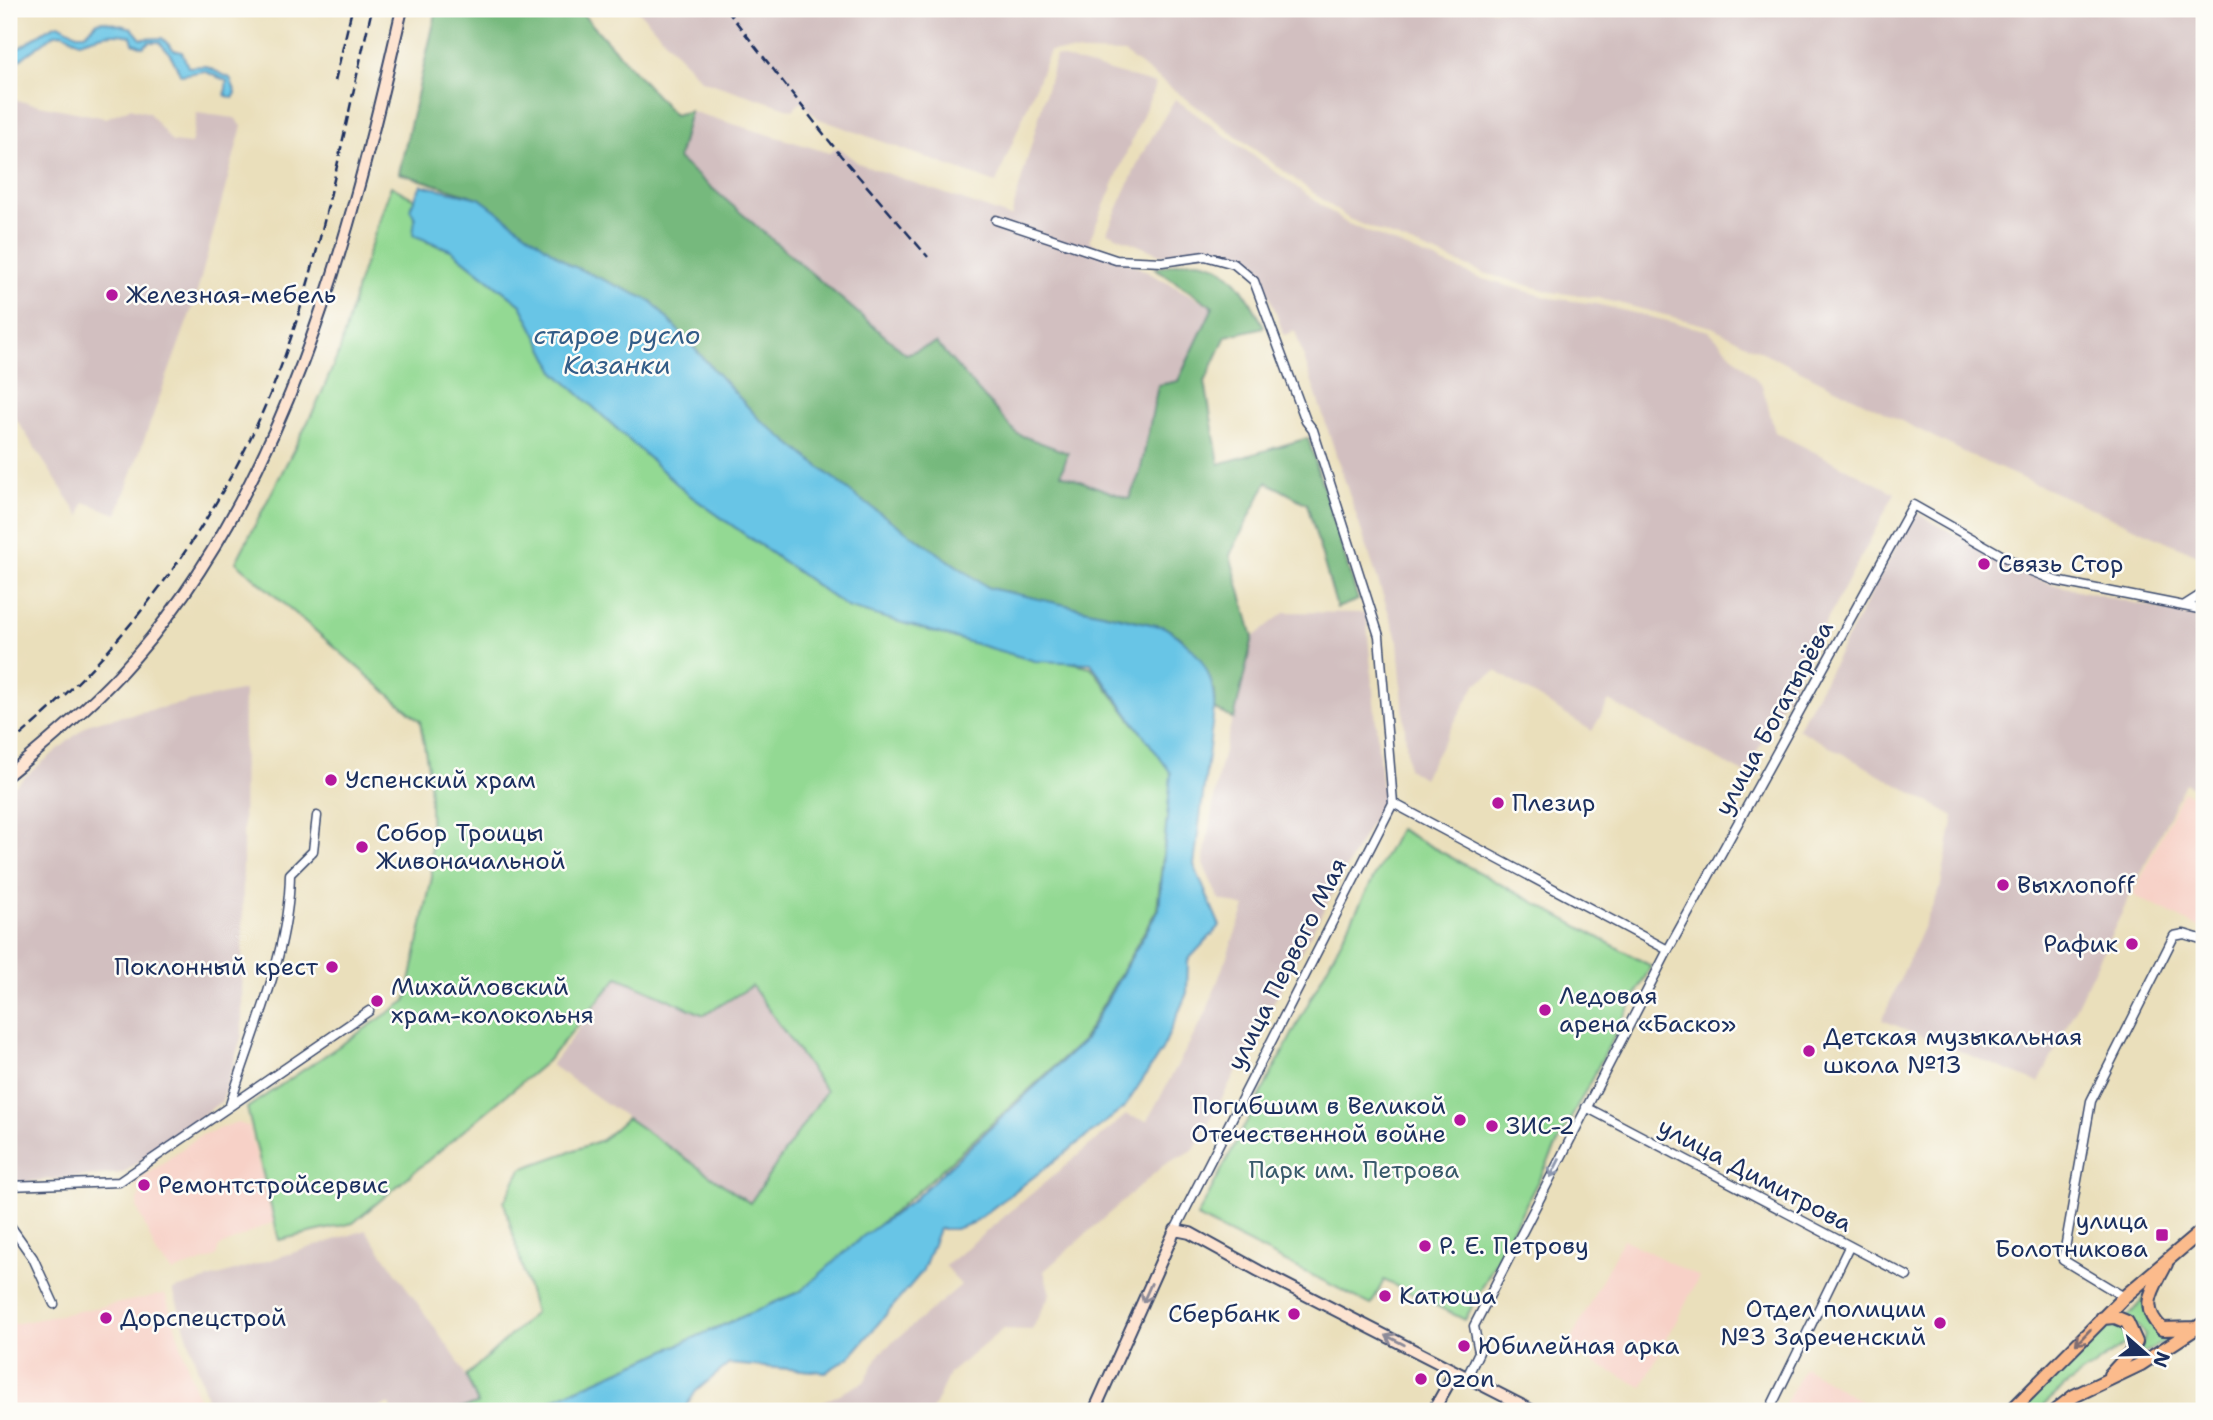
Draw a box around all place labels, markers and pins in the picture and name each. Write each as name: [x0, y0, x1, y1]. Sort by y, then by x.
place label: Железная-мебель: [126, 279, 336, 311]
marker: Железная-мебель: [104, 287, 120, 303]
place label: Связь Стор: [1998, 548, 2124, 580]
marker: Связь Стор: [1976, 556, 1992, 572]
place label: Успенский храм: [345, 764, 536, 796]
marker: Успенский храм: [323, 772, 339, 788]
place label: Плезир: [1512, 787, 1595, 819]
marker: Плезир: [1490, 795, 1506, 811]
place label: Собор Троицы Живоначальной: [376, 817, 565, 877]
marker: Собор Троицы Живоначальной: [354, 839, 370, 855]
place label: Выхлопoff: [2017, 869, 2136, 901]
marker: Выхлопoff: [1995, 877, 2011, 893]
place label: Рафик: [2043, 928, 2118, 960]
marker: Рафик: [2124, 936, 2140, 952]
place label: Поклонный крест: [114, 951, 319, 983]
marker: Поклонный крест: [324, 959, 340, 975]
place label: Михайловский храм-колокольня: [391, 971, 594, 1031]
place label: Ледовая арена «Баско»: [1559, 980, 1736, 1040]
marker: Михайловский храм-колокольня: [369, 993, 385, 1009]
marker: Ледовая арена «Баско»: [1537, 1002, 1553, 1018]
place label: Детская музыкальная школа №13: [1823, 1021, 2082, 1081]
marker: Детская музыкальная школа №13: [1801, 1043, 1817, 1059]
place label: Погибшим в Великой Отечественной войне: [1191, 1090, 1446, 1150]
place label: ЗИС-2: [1506, 1110, 1575, 1142]
marker: Погибшим в Великой Отечественной войне: [1452, 1112, 1468, 1128]
marker: ЗИС-2: [1484, 1118, 1500, 1134]
place label: Ремонтстройсервис: [158, 1169, 389, 1201]
marker: Ремонтстройсервис: [136, 1177, 152, 1193]
place label: улица Болотникова: [1995, 1205, 2148, 1265]
marker: улица Болотникова: [2154, 1227, 2170, 1243]
place label: Р. Е. Петрову: [1439, 1230, 1589, 1262]
marker: Р. Е. Петрову: [1417, 1238, 1433, 1254]
place label: Катюша: [1399, 1280, 1496, 1312]
marker: Катюша: [1377, 1288, 1393, 1304]
place label: Отдел полиции №3 Зареченский: [1720, 1293, 1926, 1353]
place label: Сбербанк: [1168, 1298, 1280, 1330]
place label: Дорспецстрой: [120, 1302, 287, 1334]
marker: Сбербанк: [1286, 1306, 1302, 1322]
marker: Дорспецстрой: [98, 1310, 114, 1326]
marker: Отдел полиции №3 Зареченский: [1932, 1315, 1948, 1331]
place label: Юбилейная арка: [1478, 1330, 1680, 1362]
marker: Юбилейная арка: [1456, 1338, 1472, 1354]
place label: Ozon: [1435, 1363, 1495, 1395]
marker: Ozon: [1413, 1371, 1429, 1387]

